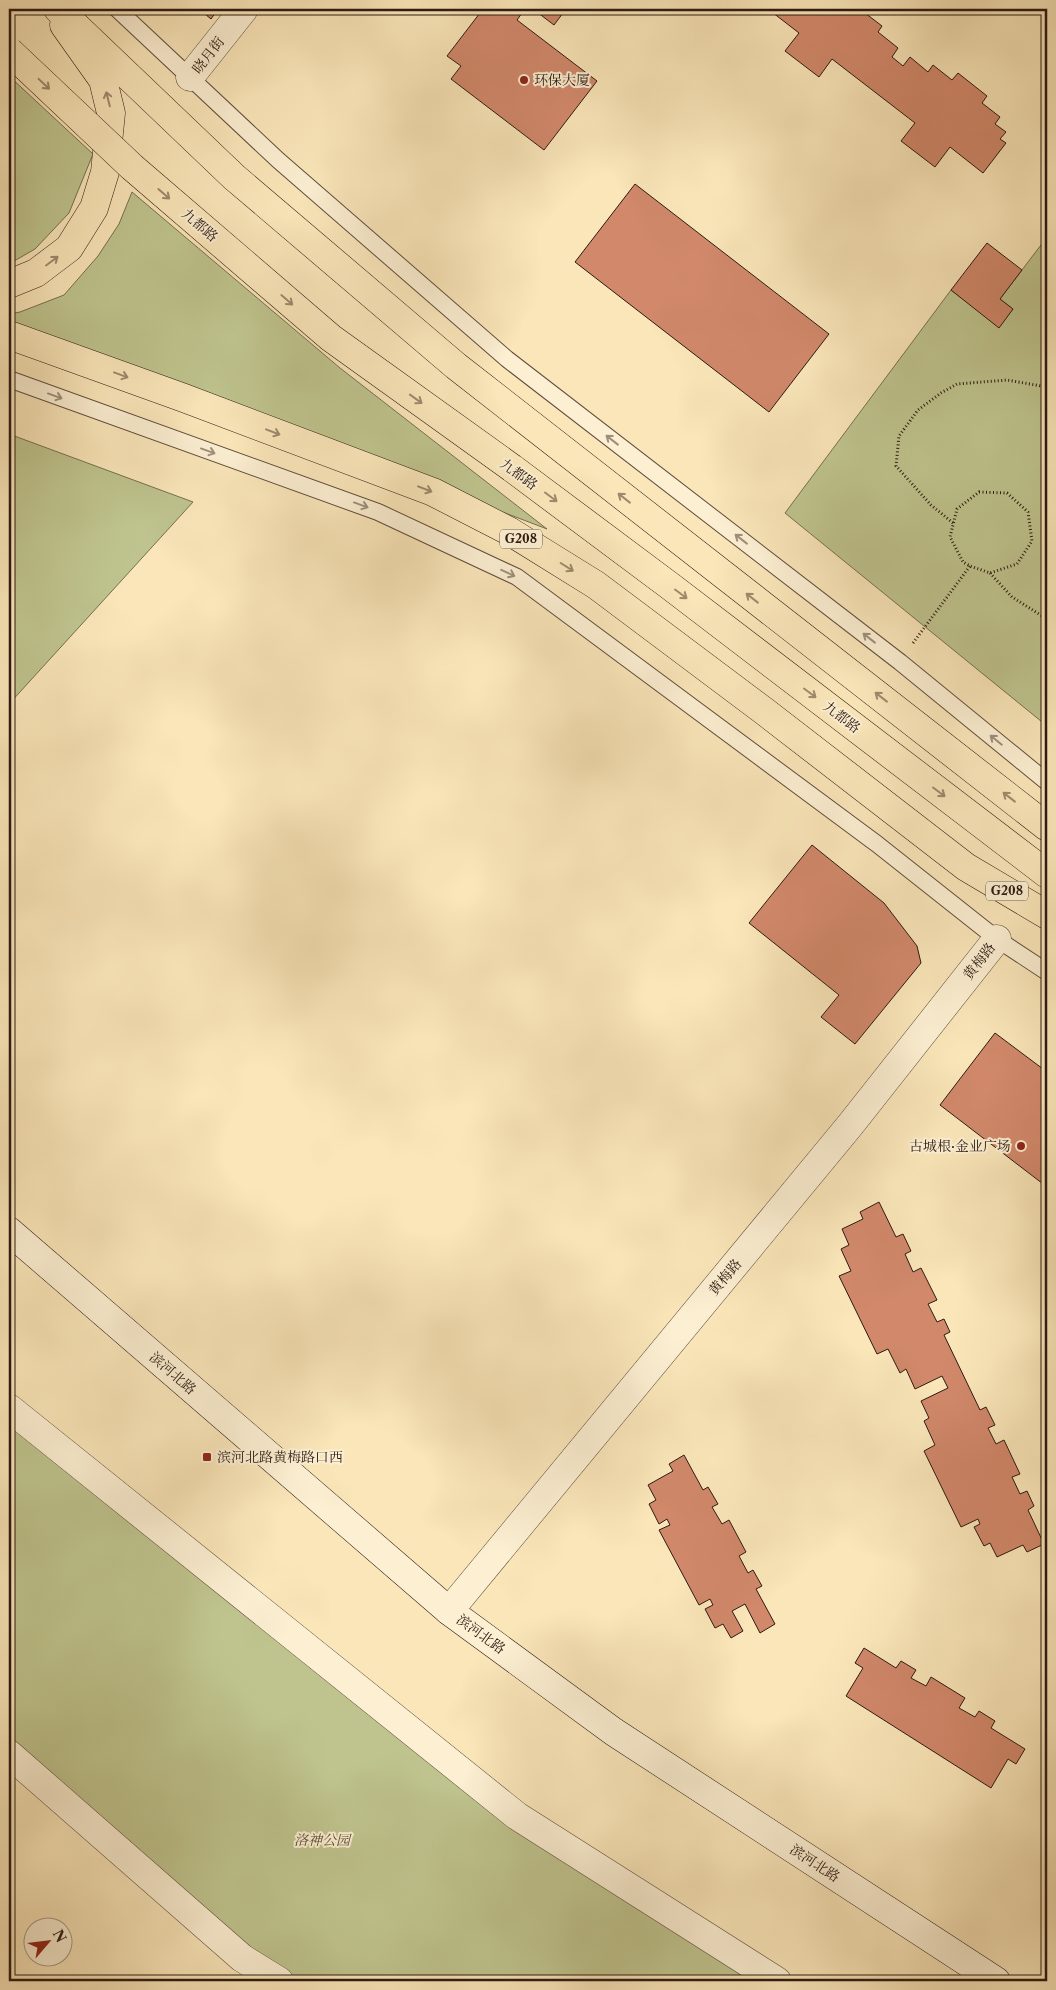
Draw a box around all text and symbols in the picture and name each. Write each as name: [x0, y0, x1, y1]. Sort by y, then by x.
street label: 晓月街: [188, 33, 228, 77]
place label: 环保大厦: [534, 71, 590, 89]
marker: 环保大厦: [518, 74, 530, 86]
one-way arrow: [38, 78, 51, 90]
one-way arrow: [103, 92, 112, 108]
one-way arrow: [157, 188, 170, 200]
street label: 九都路: [178, 204, 222, 246]
one-way arrow: [45, 256, 58, 267]
one-way arrow: [280, 294, 293, 305]
one-way arrow: [112, 371, 128, 380]
one-way arrow: [46, 392, 62, 401]
one-way arrow: [408, 394, 422, 404]
one-way arrow: [265, 427, 280, 437]
one-way arrow: [606, 434, 619, 445]
one-way arrow: [199, 447, 215, 456]
street label: 九都路: [497, 454, 541, 494]
one-way arrow: [417, 485, 432, 494]
one-way arrow: [544, 492, 557, 503]
one-way arrow: [618, 492, 631, 503]
one-way arrow: [352, 501, 368, 510]
road number: G208: [500, 530, 542, 548]
one-way arrow: [734, 534, 747, 545]
one-way arrow: [560, 562, 574, 573]
one-way arrow: [500, 568, 515, 578]
one-way arrow: [674, 589, 687, 600]
one-way arrow: [746, 592, 759, 603]
one-way arrow: [863, 633, 876, 644]
one-way arrow: [803, 688, 817, 698]
one-way arrow: [875, 692, 888, 703]
street label: 九都路: [820, 697, 864, 737]
one-way arrow: [990, 734, 1003, 745]
one-way arrow: [932, 787, 946, 797]
one-way arrow: [1003, 792, 1016, 803]
road number: G208: [986, 881, 1028, 900]
street label: 黄梅路: [959, 939, 999, 983]
place label: 古城根·金业广场: [909, 1137, 1011, 1155]
marker: 古城根·金业广场: [1015, 1140, 1027, 1152]
street label: 黄梅路: [705, 1255, 745, 1299]
street label: 滨河北路: [146, 1348, 200, 1398]
place label: 滨河北路黄梅路口西: [217, 1448, 343, 1466]
marker: 滨河北路黄梅路口西: [201, 1451, 213, 1463]
street label: 滨河北路: [453, 1610, 509, 1658]
park label: 洛神公园: [294, 1831, 352, 1849]
street label: 滨河北路: [787, 1840, 843, 1886]
north arrow: [22, 1918, 72, 1968]
text: N: [49, 1926, 70, 1945]

